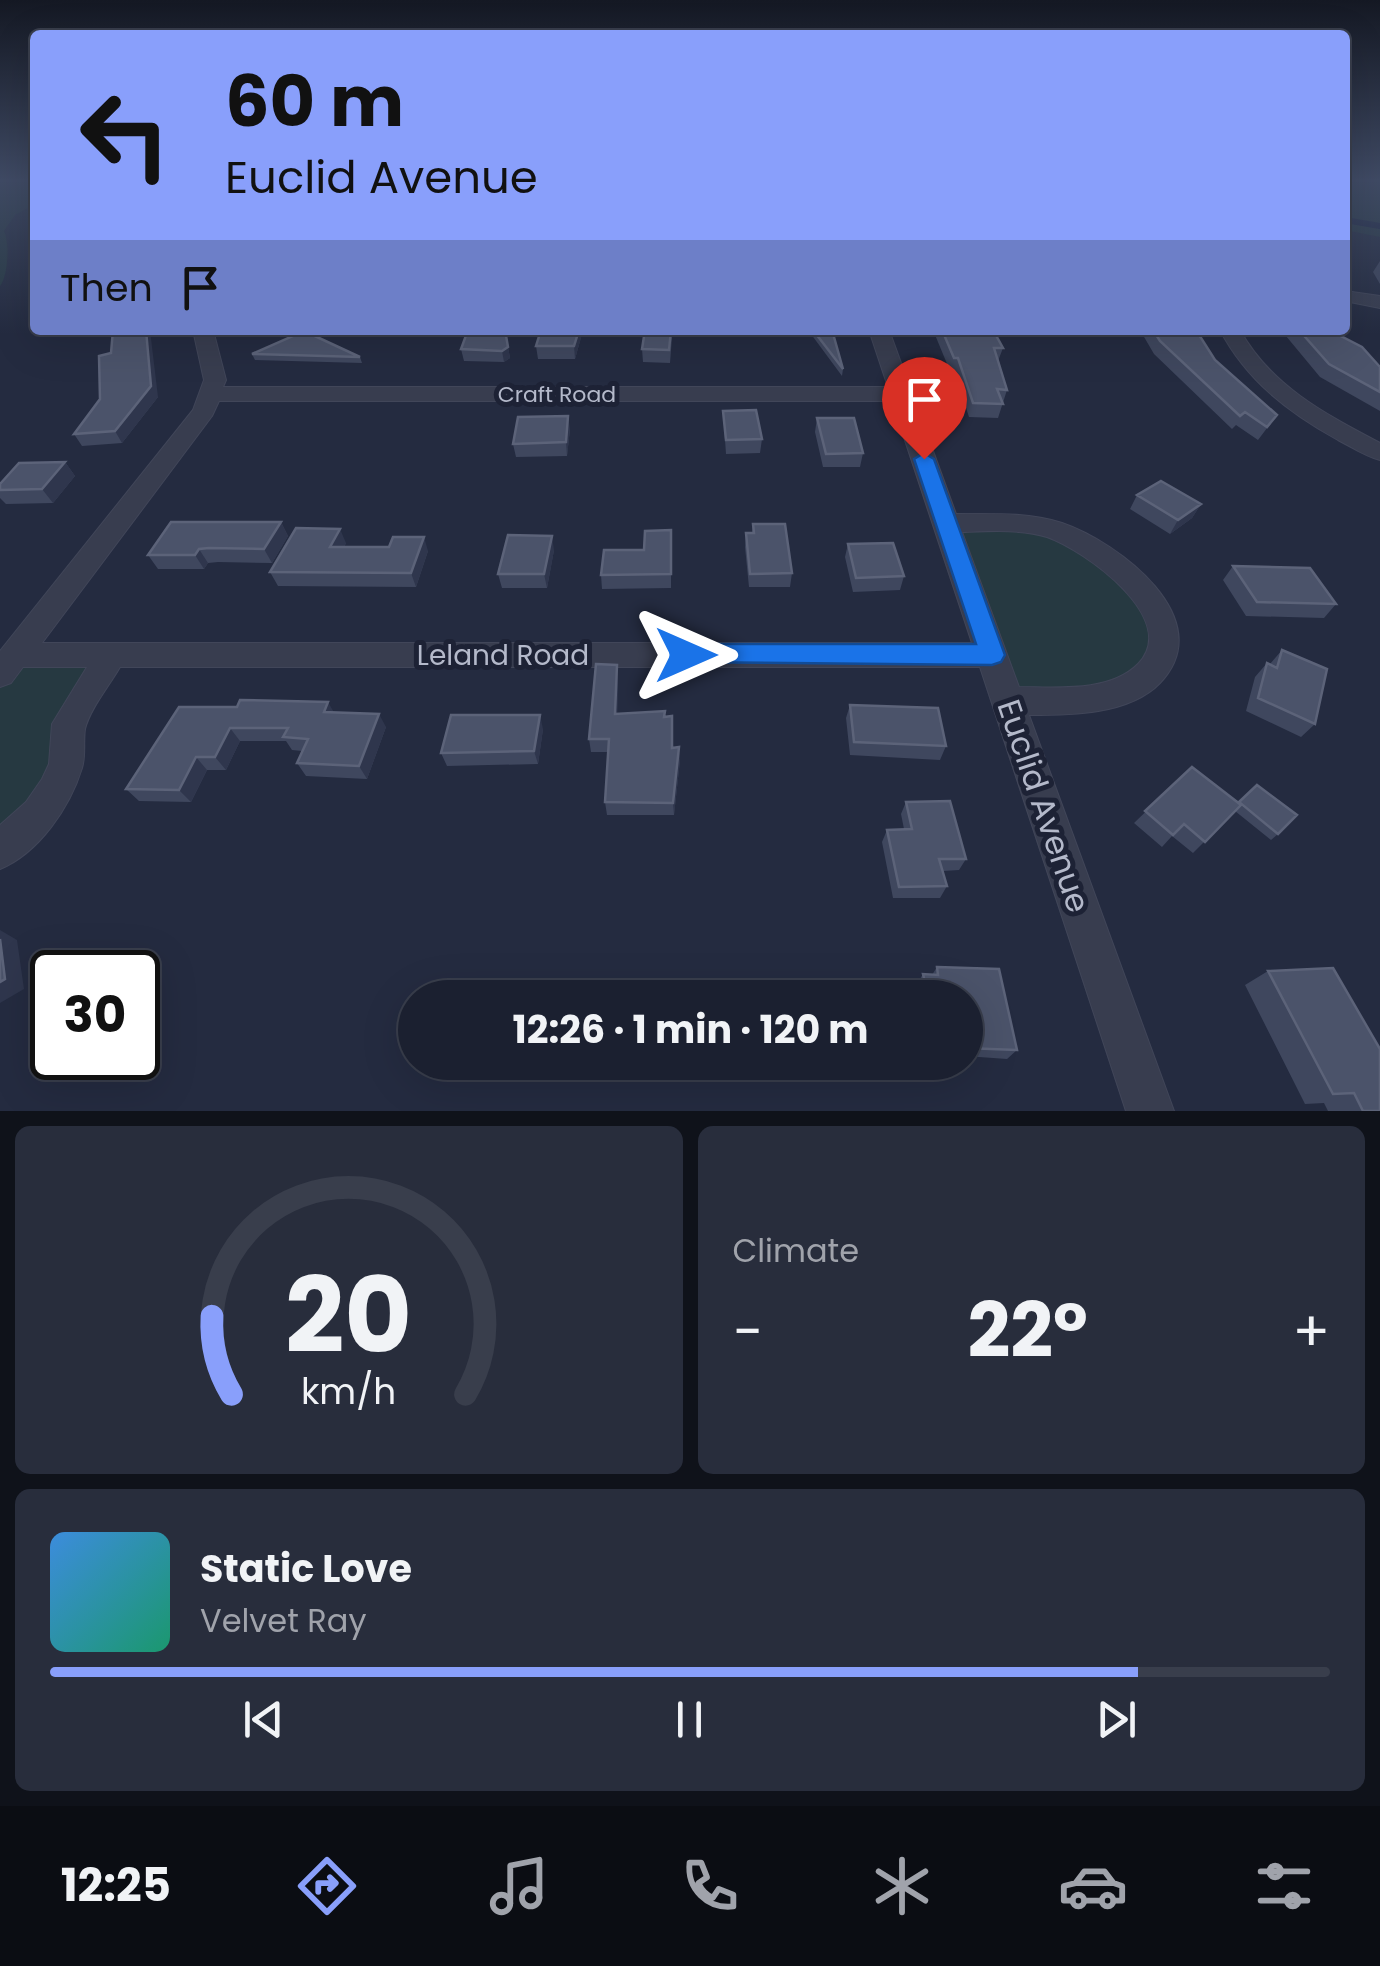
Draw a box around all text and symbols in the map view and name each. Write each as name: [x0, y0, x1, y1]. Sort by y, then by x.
text: 60 m: [225, 52, 404, 151]
icon: left: [60, 70, 190, 200]
text: Euclid Avenue: [225, 146, 538, 209]
icon: arrive: [173, 260, 228, 315]
text: Then: [60, 261, 153, 314]
pin: [882, 357, 967, 460]
icon: arrive: [897, 372, 952, 427]
street label: Craft Road: [498, 379, 616, 410]
position arrow: [634, 603, 738, 707]
street label: Leland Road: [417, 636, 589, 675]
street label: Euclid Avenue: [987, 694, 1101, 918]
speed limit sign: 30: [30, 950, 160, 1080]
text: 12:26 · 1 min · 120 m: [512, 1003, 869, 1056]
text: Climate: [733, 1228, 859, 1273]
text: 20: [285, 1243, 412, 1388]
text: 22°: [967, 1278, 1088, 1383]
text: −: [733, 1293, 763, 1370]
text: +: [1292, 1293, 1330, 1370]
text: km/h: [301, 1366, 396, 1417]
text: Static Love: [200, 1542, 412, 1595]
text: Velvet Ray: [200, 1598, 366, 1643]
icon: previous: [236, 1692, 291, 1747]
icon: pause: [662, 1692, 717, 1747]
icon: next: [1089, 1692, 1144, 1747]
icon: directions: [292, 1851, 362, 1921]
icon: music: [484, 1851, 554, 1921]
icon: phone: [675, 1851, 745, 1921]
icon: climate: [867, 1851, 937, 1921]
icon: car: [1058, 1851, 1128, 1921]
icon: filters: [1249, 1851, 1319, 1921]
text: 12:25: [61, 1854, 171, 1917]

